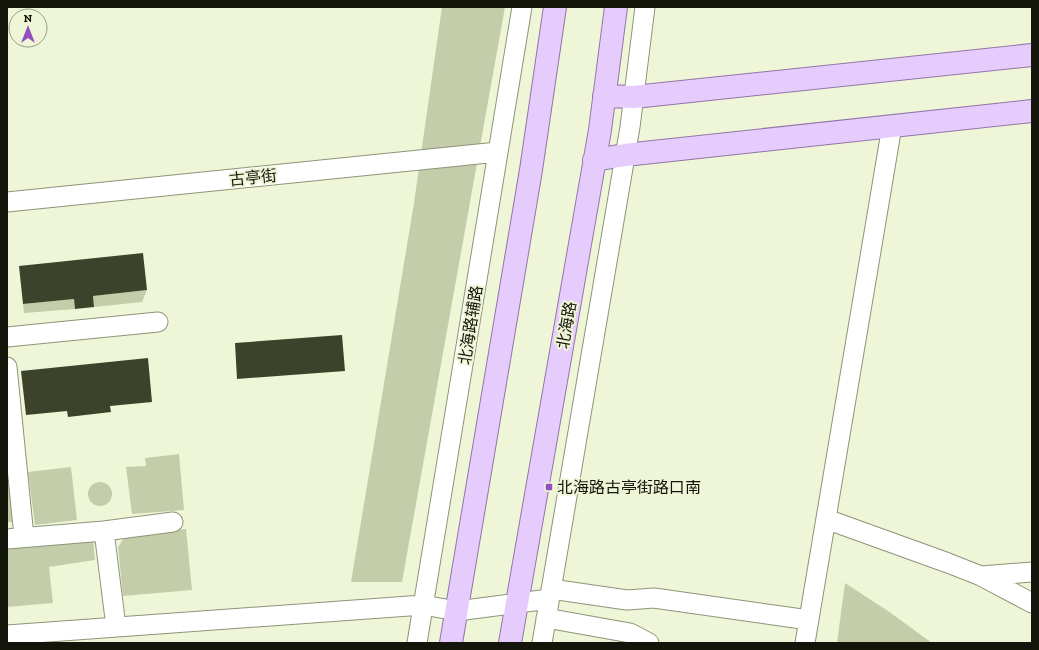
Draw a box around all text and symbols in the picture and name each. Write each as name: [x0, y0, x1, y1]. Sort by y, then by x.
north arrow: [8, 8, 48, 48]
text: N: [24, 12, 33, 25]
street label: 古亭街: [228, 166, 278, 189]
street label: 北海路辅路: [455, 284, 486, 366]
street label: 北海路: [553, 300, 580, 350]
place label: 北海路古亭街路口南: [557, 478, 701, 497]
marker: 北海路古亭街路口南: [544, 482, 554, 492]

